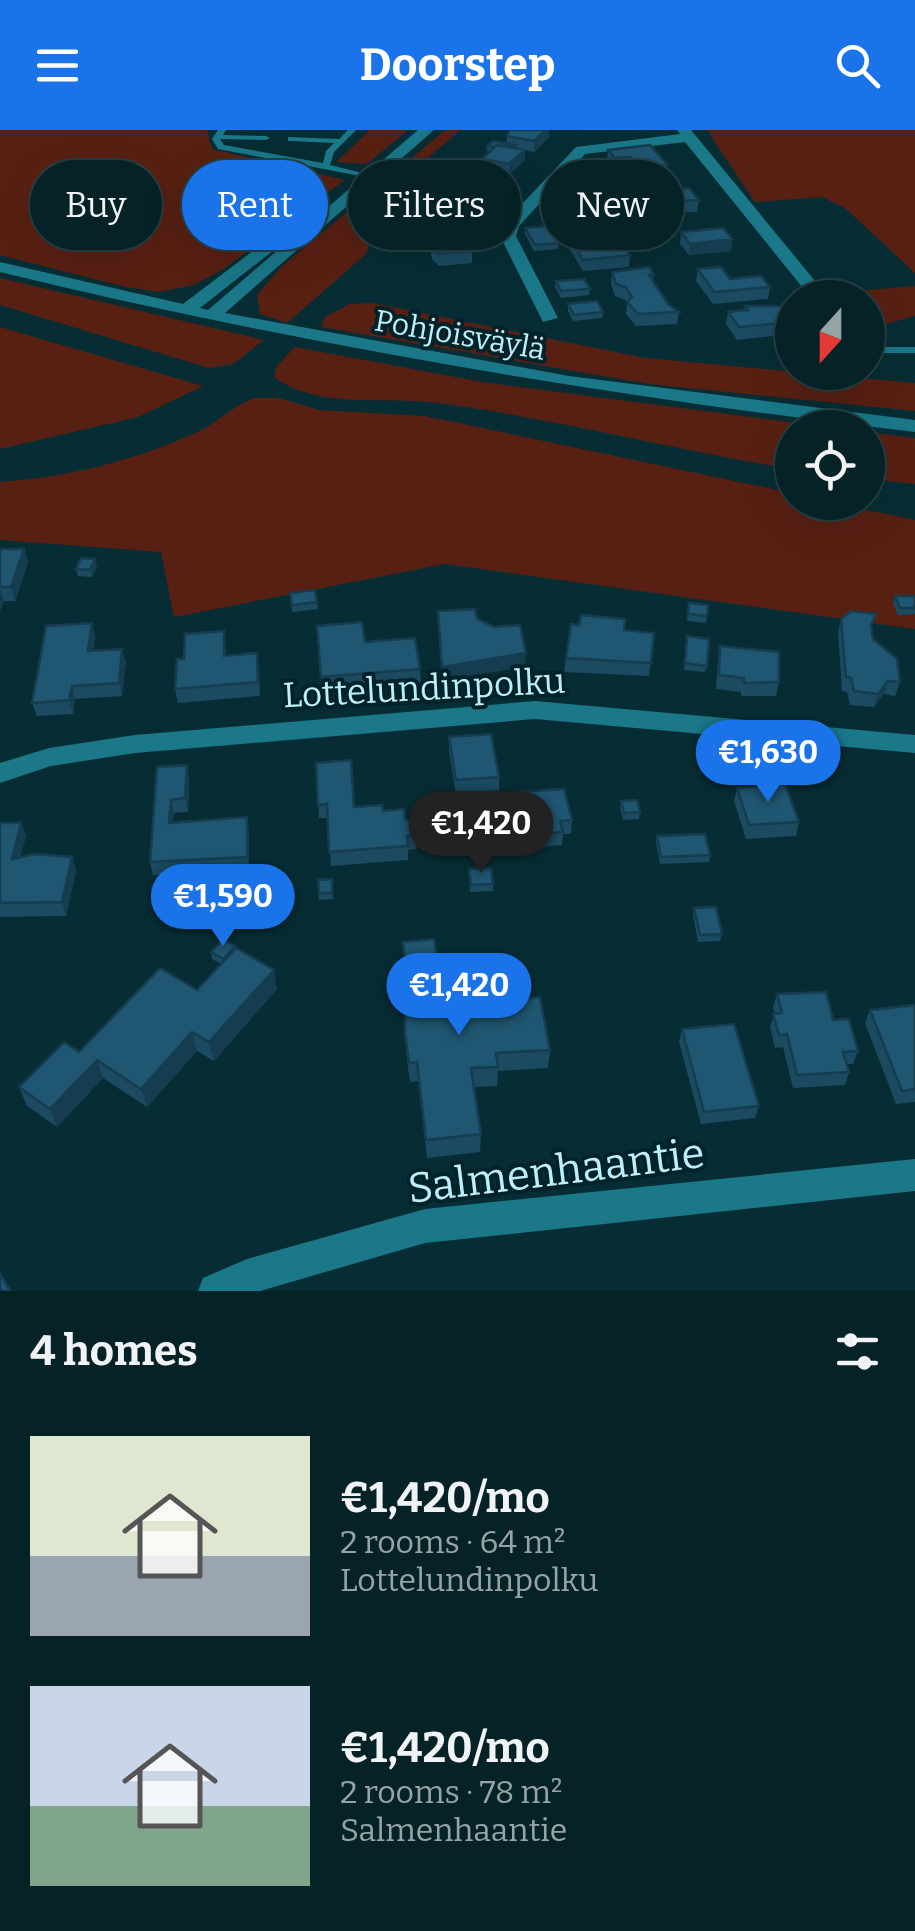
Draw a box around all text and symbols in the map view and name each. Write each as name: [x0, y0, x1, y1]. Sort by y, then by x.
icon: menu: [30, 38, 85, 93]
text: Doorstep: [360, 38, 555, 92]
icon: search: [830, 38, 885, 93]
chip: Buy: [30, 160, 162, 250]
chip: Rent: [182, 160, 328, 250]
chip: Filters: [348, 160, 521, 250]
chip: New: [541, 160, 684, 250]
north arrow: [775, 280, 885, 390]
map controls: [775, 280, 885, 520]
street label: Pohjoisväylä: [372, 302, 548, 368]
button: locate: [775, 410, 885, 520]
street label: Lottelundinpolku: [282, 660, 566, 716]
pin: €1,630: [687, 720, 849, 805]
text: €1,630: [718, 733, 818, 771]
pin: €1,420: [400, 791, 562, 876]
text: €1,420: [430, 804, 532, 842]
pin: €1,590: [142, 864, 304, 949]
text: €1,590: [173, 877, 273, 915]
pin: €1,420: [378, 953, 540, 1038]
text: €1,420: [408, 966, 510, 1004]
street label: Salmenhaantie: [405, 1128, 707, 1214]
icon: filters: [830, 1324, 885, 1379]
text: 4 homes: [30, 1326, 198, 1376]
text: €1,420/mo: [340, 1473, 550, 1523]
icon: home: [110, 1476, 230, 1596]
text: 2 rooms · 64 m²: [340, 1523, 565, 1561]
text: Lottelundinpolku: [340, 1561, 598, 1599]
text: €1,420/mo: [340, 1723, 550, 1773]
icon: home: [110, 1726, 230, 1846]
text: 2 rooms · 78 m²: [340, 1773, 562, 1811]
text: Salmenhaantie: [340, 1811, 567, 1849]

